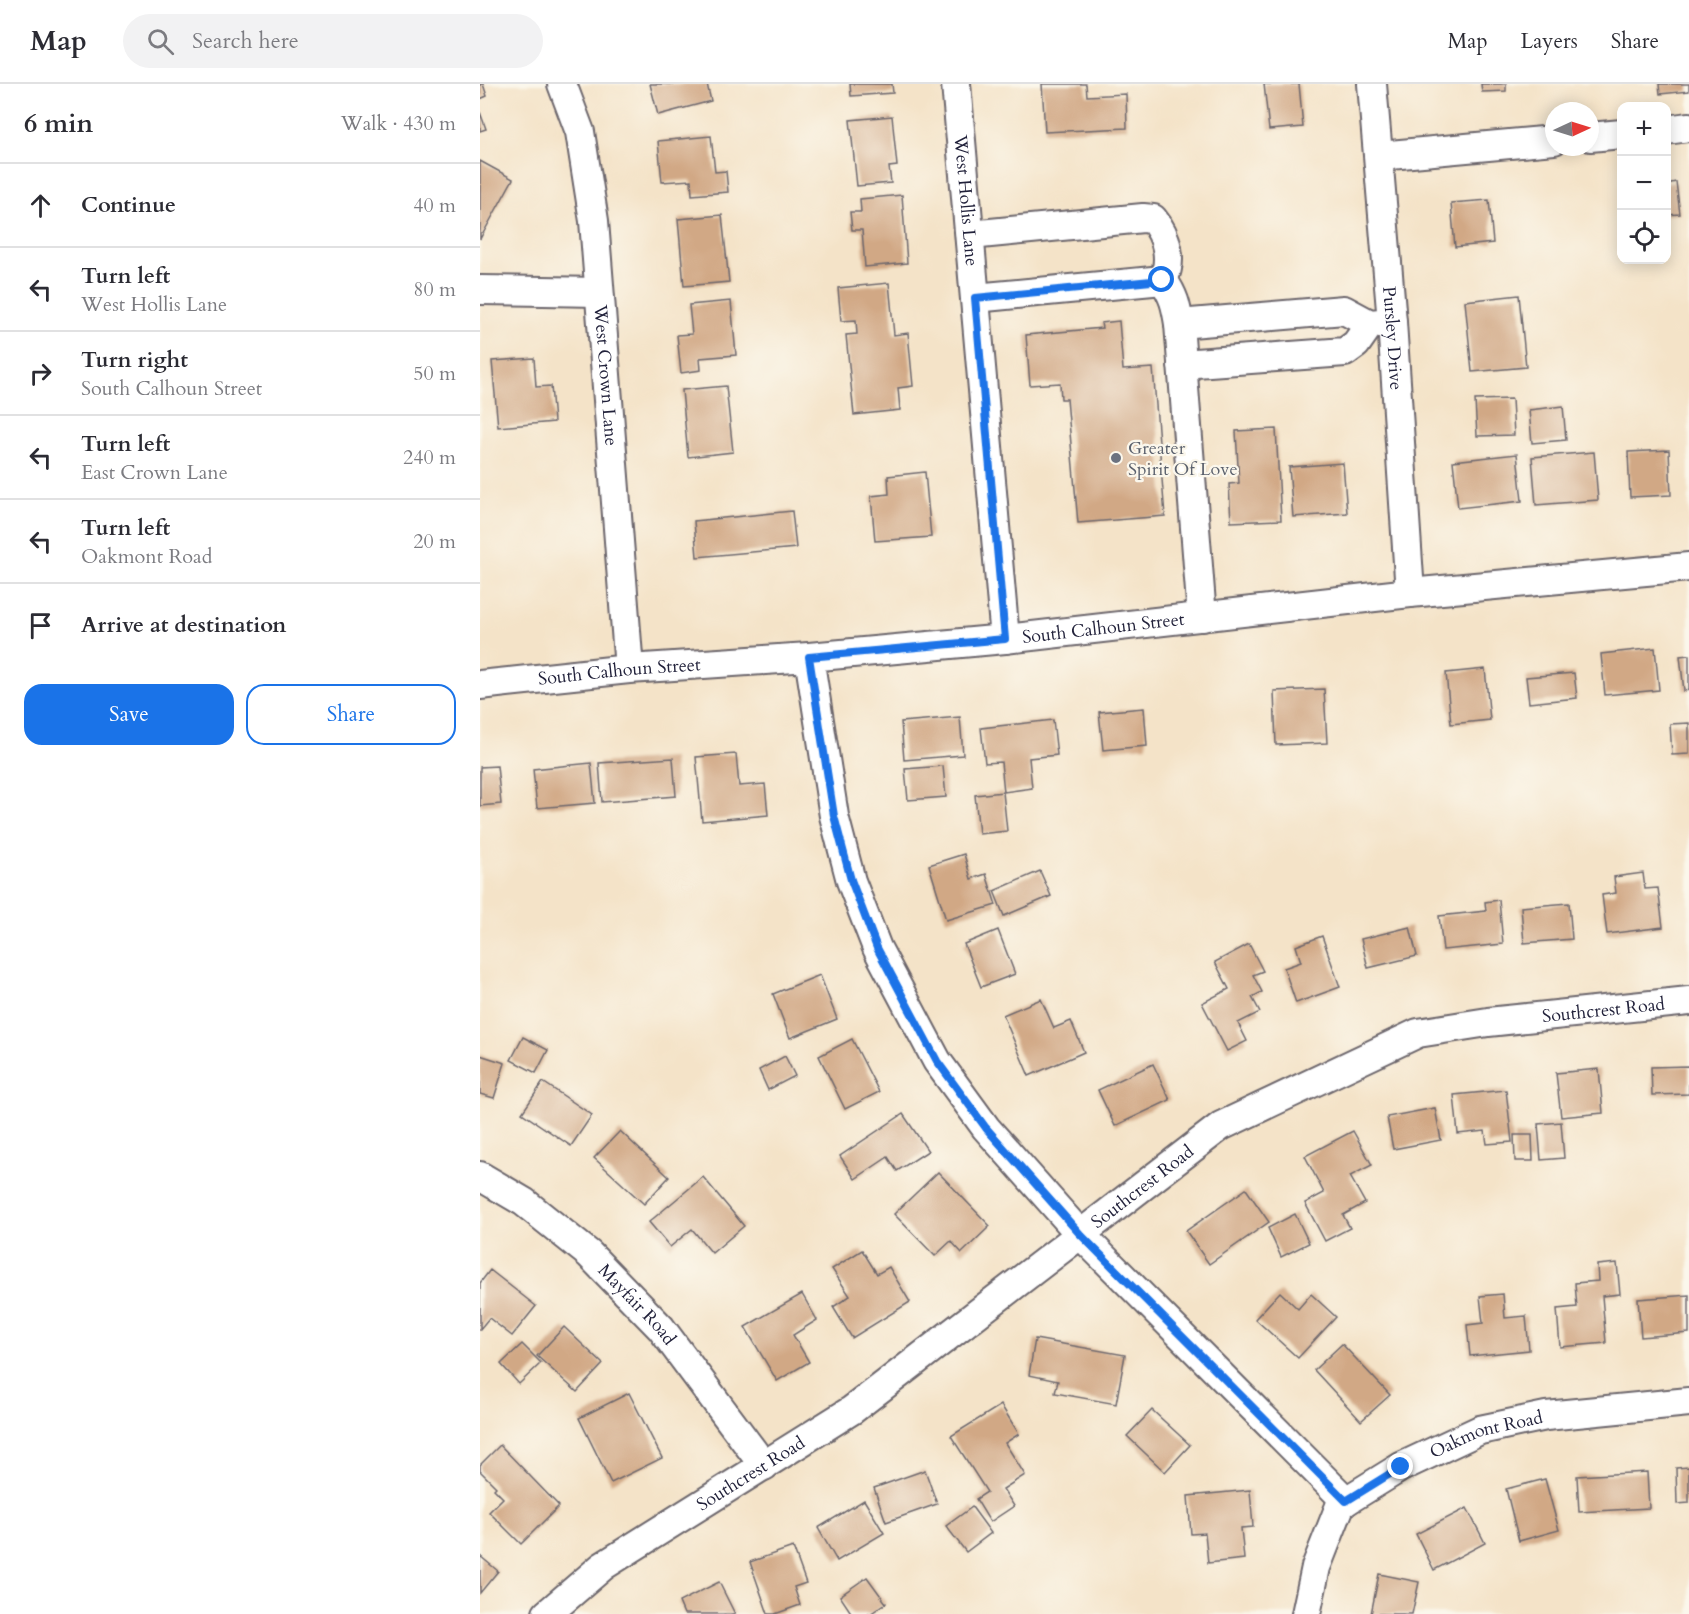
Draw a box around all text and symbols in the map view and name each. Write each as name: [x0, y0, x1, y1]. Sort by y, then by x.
search box: [123, 14, 543, 68]
text: Map: [30, 22, 87, 60]
icon: search: [144, 25, 177, 58]
text: Search here: [192, 26, 299, 56]
text: Map: [1448, 27, 1488, 56]
text: Layers: [1521, 27, 1578, 56]
text: Share: [1611, 27, 1659, 56]
north arrow: [1545, 102, 1599, 156]
map controls: [1617, 102, 1671, 264]
button: +: [1617, 102, 1671, 156]
text: 6 min: [24, 106, 93, 141]
text: Walk · 430 m: [341, 110, 456, 137]
street label: West Hollis Lane: [948, 133, 985, 267]
button: −: [1617, 156, 1671, 210]
icon: ahead: [24, 189, 57, 222]
text: Continue: [81, 190, 176, 220]
text: 40 m: [413, 192, 456, 219]
button: locate: [1617, 210, 1671, 264]
text: Turn left: [81, 261, 170, 291]
route start: [1148, 266, 1174, 292]
icon: left: [24, 273, 57, 306]
text: 80 m: [413, 276, 456, 303]
street label: Pursley Drive: [1377, 285, 1409, 391]
text: West Hollis Lane: [81, 291, 227, 318]
street label: West Crown Lane: [588, 303, 624, 447]
text: Turn right: [81, 345, 188, 375]
icon: right: [24, 357, 57, 390]
text: 50 m: [413, 360, 456, 387]
text: South Calhoun Street: [81, 375, 262, 402]
text: Turn left: [81, 429, 170, 459]
place label: Greater Spirit Of Love: [1128, 436, 1238, 482]
icon: left: [24, 441, 57, 474]
text: 240 m: [403, 444, 456, 471]
marker: Greater Spirit Of Love: [1109, 451, 1123, 465]
text: East Crown Lane: [81, 459, 228, 486]
text: Turn left: [81, 513, 170, 543]
icon: left: [24, 525, 57, 558]
text: 20 m: [413, 528, 456, 555]
text: Oakmont Road: [81, 543, 212, 570]
street label: South Calhoun Street: [1021, 606, 1186, 649]
icon: arrive: [24, 609, 57, 642]
text: Arrive at destination: [81, 610, 286, 640]
street label: South Calhoun Street: [537, 652, 702, 691]
button: Save: [24, 684, 234, 745]
button: Share: [246, 684, 456, 745]
street label: Southcrest Road: [1541, 991, 1666, 1029]
street label: Southcrest Road: [1086, 1139, 1199, 1234]
street label: Mayfair Road: [592, 1258, 682, 1350]
street label: Oakmont Road: [1425, 1404, 1545, 1464]
street label: Southcrest Road: [692, 1430, 810, 1517]
route end: [1387, 1453, 1413, 1479]

